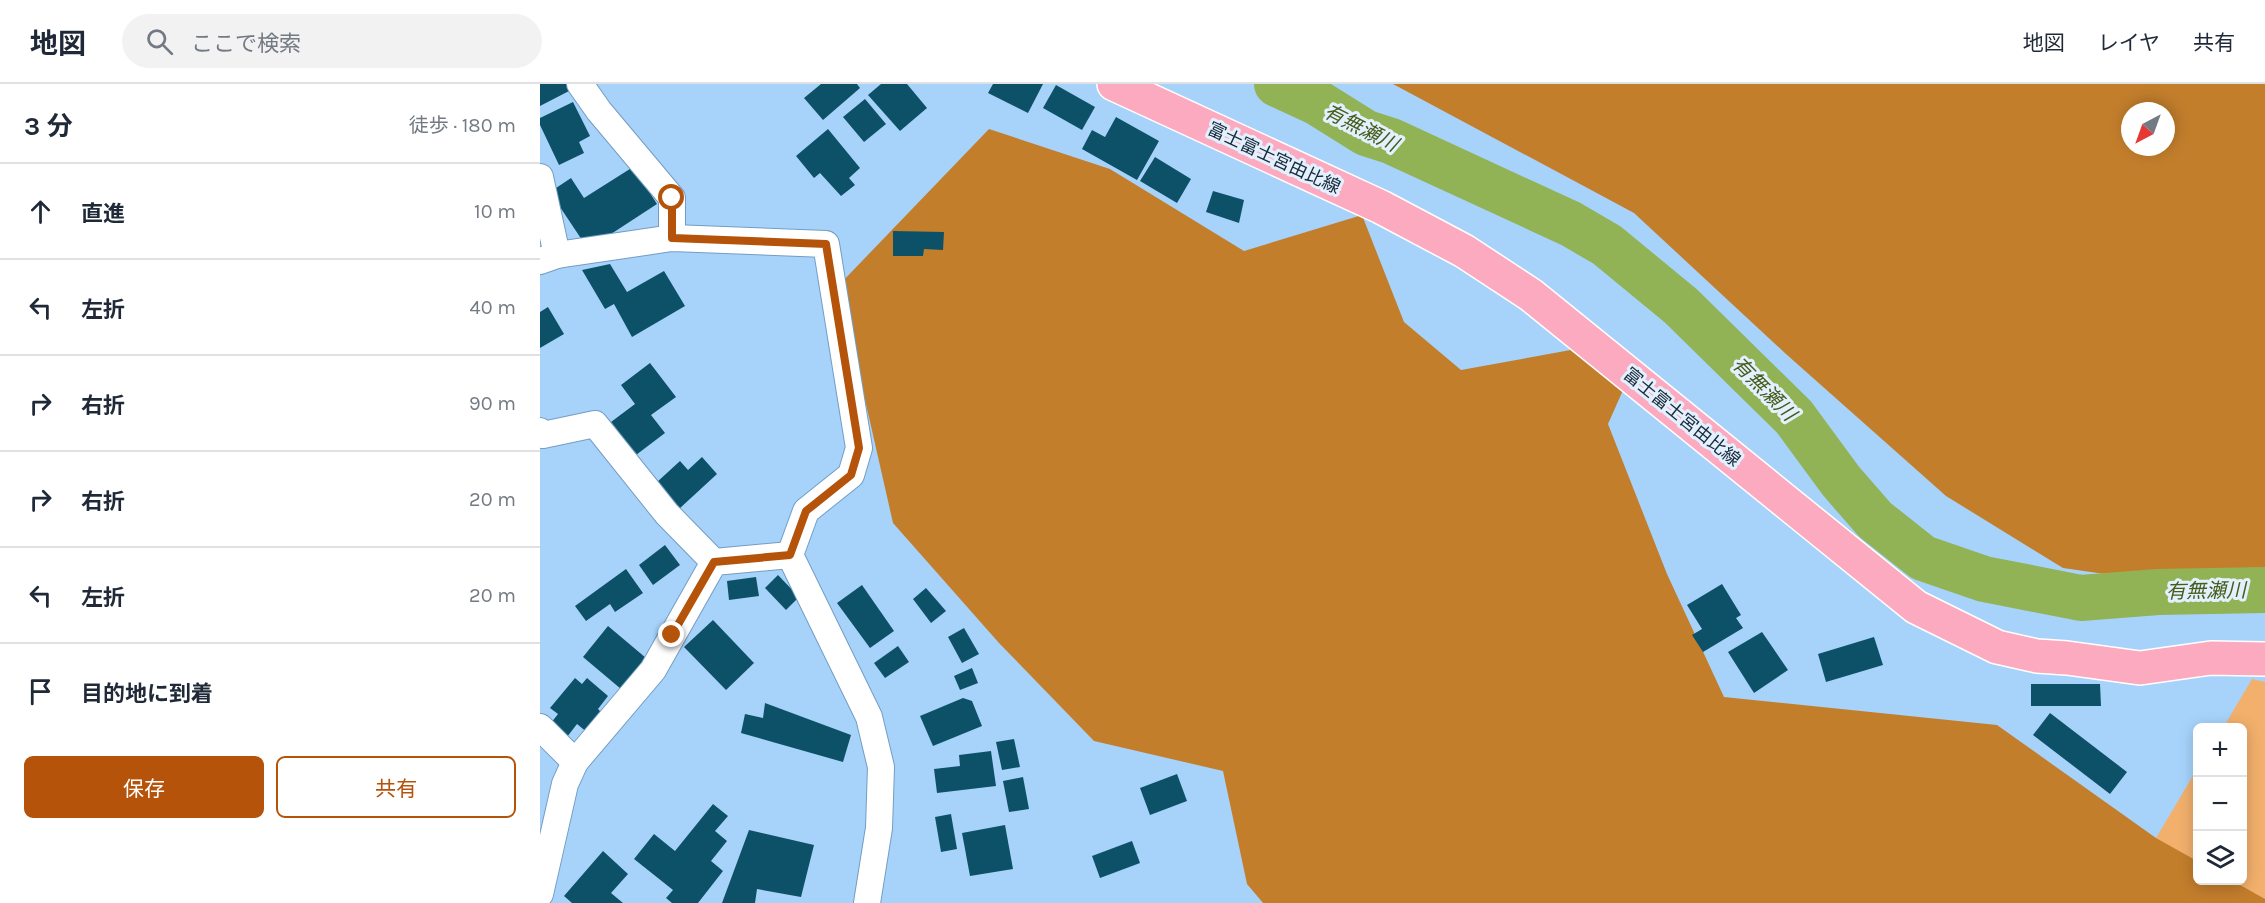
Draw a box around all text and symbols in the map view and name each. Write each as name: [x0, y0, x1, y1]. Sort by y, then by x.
search box: [122, 14, 542, 68]
icon: search: [143, 25, 176, 58]
text: 地図: [30, 27, 86, 60]
text: ここで検索: [191, 31, 301, 57]
text: 地図: [2023, 31, 2065, 55]
text: レイヤ: [2098, 31, 2160, 55]
text: 共有: [2193, 31, 2235, 55]
water label: 有無瀬川: [1320, 100, 1404, 157]
north arrow: [2121, 102, 2175, 156]
text: 3 分: [24, 111, 73, 142]
text: 徒歩 · 180 m: [409, 114, 516, 137]
street label: 富士富士宮由比線: [1204, 118, 1344, 198]
route start: [658, 184, 684, 210]
icon: ahead: [24, 195, 57, 228]
text: 10 m: [474, 200, 516, 223]
text: 直進: [81, 201, 125, 227]
icon: left: [24, 291, 57, 324]
text: 40 m: [470, 296, 516, 319]
text: 左折: [81, 297, 125, 323]
water label: 有無瀬川: [1728, 353, 1802, 427]
street label: 富士富士宮由比線: [1619, 363, 1745, 471]
icon: right: [24, 387, 57, 420]
text: 90 m: [469, 392, 516, 415]
text: 右折: [81, 393, 125, 419]
icon: right: [24, 483, 57, 516]
text: 20 m: [469, 488, 516, 511]
text: 右折: [81, 489, 125, 515]
icon: left: [24, 579, 57, 612]
water label: 有無瀬川: [2166, 579, 2248, 603]
text: 20 m: [469, 584, 516, 607]
text: 左折: [81, 585, 125, 611]
route end: [658, 621, 684, 647]
icon: arrive: [24, 675, 57, 708]
text: 目的地に到着: [81, 681, 213, 707]
map controls: [2193, 723, 2247, 885]
button: +: [2193, 723, 2247, 777]
button: 保存: [24, 756, 264, 818]
button: 共有: [276, 756, 516, 818]
button: −: [2193, 777, 2247, 831]
button: layers: [2193, 831, 2247, 885]

